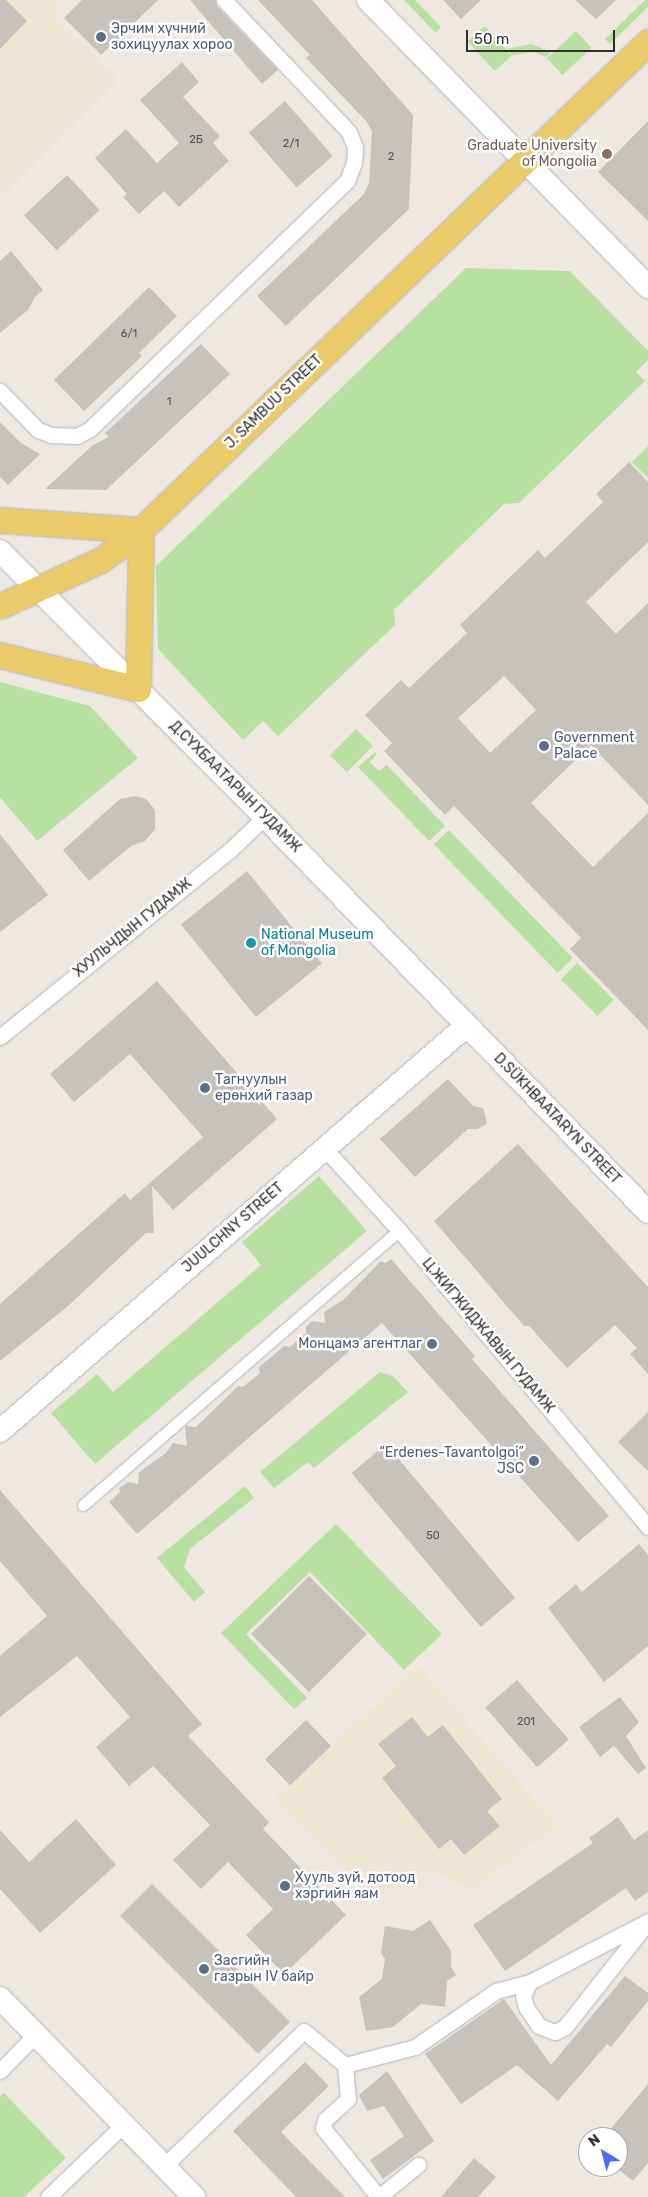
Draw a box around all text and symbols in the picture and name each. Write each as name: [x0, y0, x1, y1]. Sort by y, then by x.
scale bar: [468, 20, 617, 52]
place label: Эрчим хүчний зохицуулах хороо: [111, 21, 233, 54]
text: 50 m: [474, 30, 509, 48]
marker: Эрчим хүчний зохицуулах хороо: [95, 31, 107, 43]
house number: 2Б: [189, 133, 203, 147]
house number: 2/1: [283, 137, 299, 151]
place label: Graduate University of Mongolia: [467, 138, 597, 170]
marker: Graduate University of Mongolia: [601, 148, 613, 160]
house number: 2: [388, 150, 394, 164]
house number: 6/1: [121, 327, 137, 341]
street label: J. SAMBUU STREET: [222, 352, 326, 452]
house number: 1: [167, 395, 171, 409]
street label: Д.СҮХБААТАРЫН ГУДАМЖ: [166, 718, 304, 856]
place label: Government Palace: [554, 730, 635, 762]
marker: Government Palace: [538, 740, 550, 752]
street label: ХУУЛЬЧДЫН ГУДАМЖ: [71, 875, 195, 981]
place label: National Museum of Mongolia: [261, 927, 374, 960]
marker: National Museum of Mongolia: [245, 937, 257, 949]
street label: D.SÜKHBAATARYN STREET: [490, 1050, 624, 1188]
place label: Тагнуулын ерөнхий газар: [215, 1072, 313, 1104]
marker: Тагнуулын ерөнхий газар: [199, 1082, 211, 1094]
street label: JUULCHNY STREET: [179, 1179, 287, 1277]
street label: Ц.ЖИГЖИДЖАВЫН ГУДАМЖ: [418, 1255, 558, 1417]
place label: Монцамэ агентлаг: [298, 1336, 422, 1352]
marker: Монцамэ агентлаг: [426, 1338, 438, 1350]
place label: “Erdenes-Tavantolgoi” JSC: [379, 1445, 524, 1478]
marker: “Erdenes-Tavantolgoi” JSC: [528, 1455, 540, 1467]
house number: 50: [426, 1529, 440, 1543]
house number: 201: [517, 1715, 535, 1729]
place label: Хууль зүй, дотоод хэргийн яам: [295, 1870, 415, 1902]
marker: Хууль зүй, дотоод хэргийн яам: [279, 1880, 291, 1892]
place label: Засгийн газрын IV байр: [214, 1953, 314, 1985]
marker: Засгийн газрын IV байр: [198, 1963, 210, 1975]
north arrow: [578, 2127, 628, 2177]
text: N: [585, 2131, 603, 2150]

